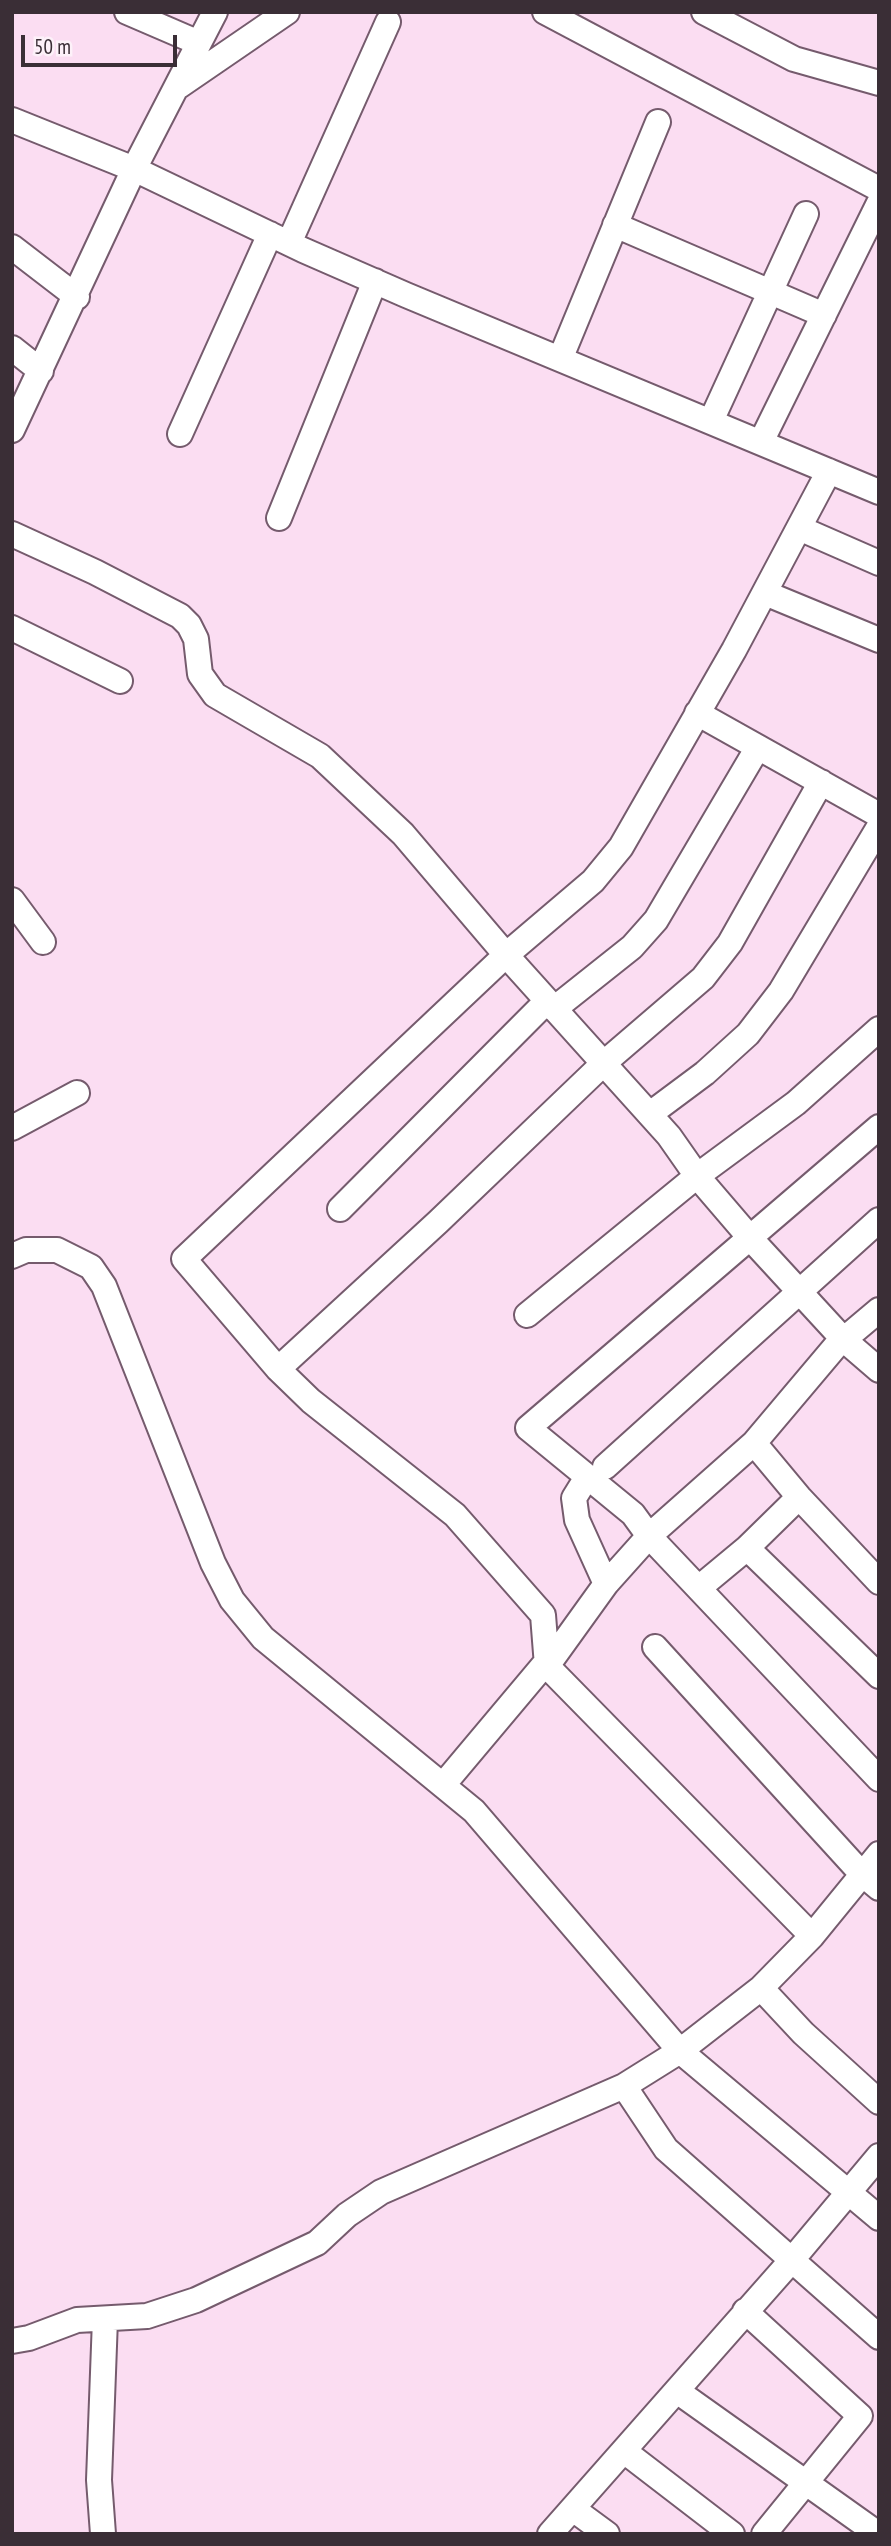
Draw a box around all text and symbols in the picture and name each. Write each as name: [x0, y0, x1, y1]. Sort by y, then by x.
scale bar: [24, 21, 180, 65]
text: 50 m: [34, 33, 71, 60]

